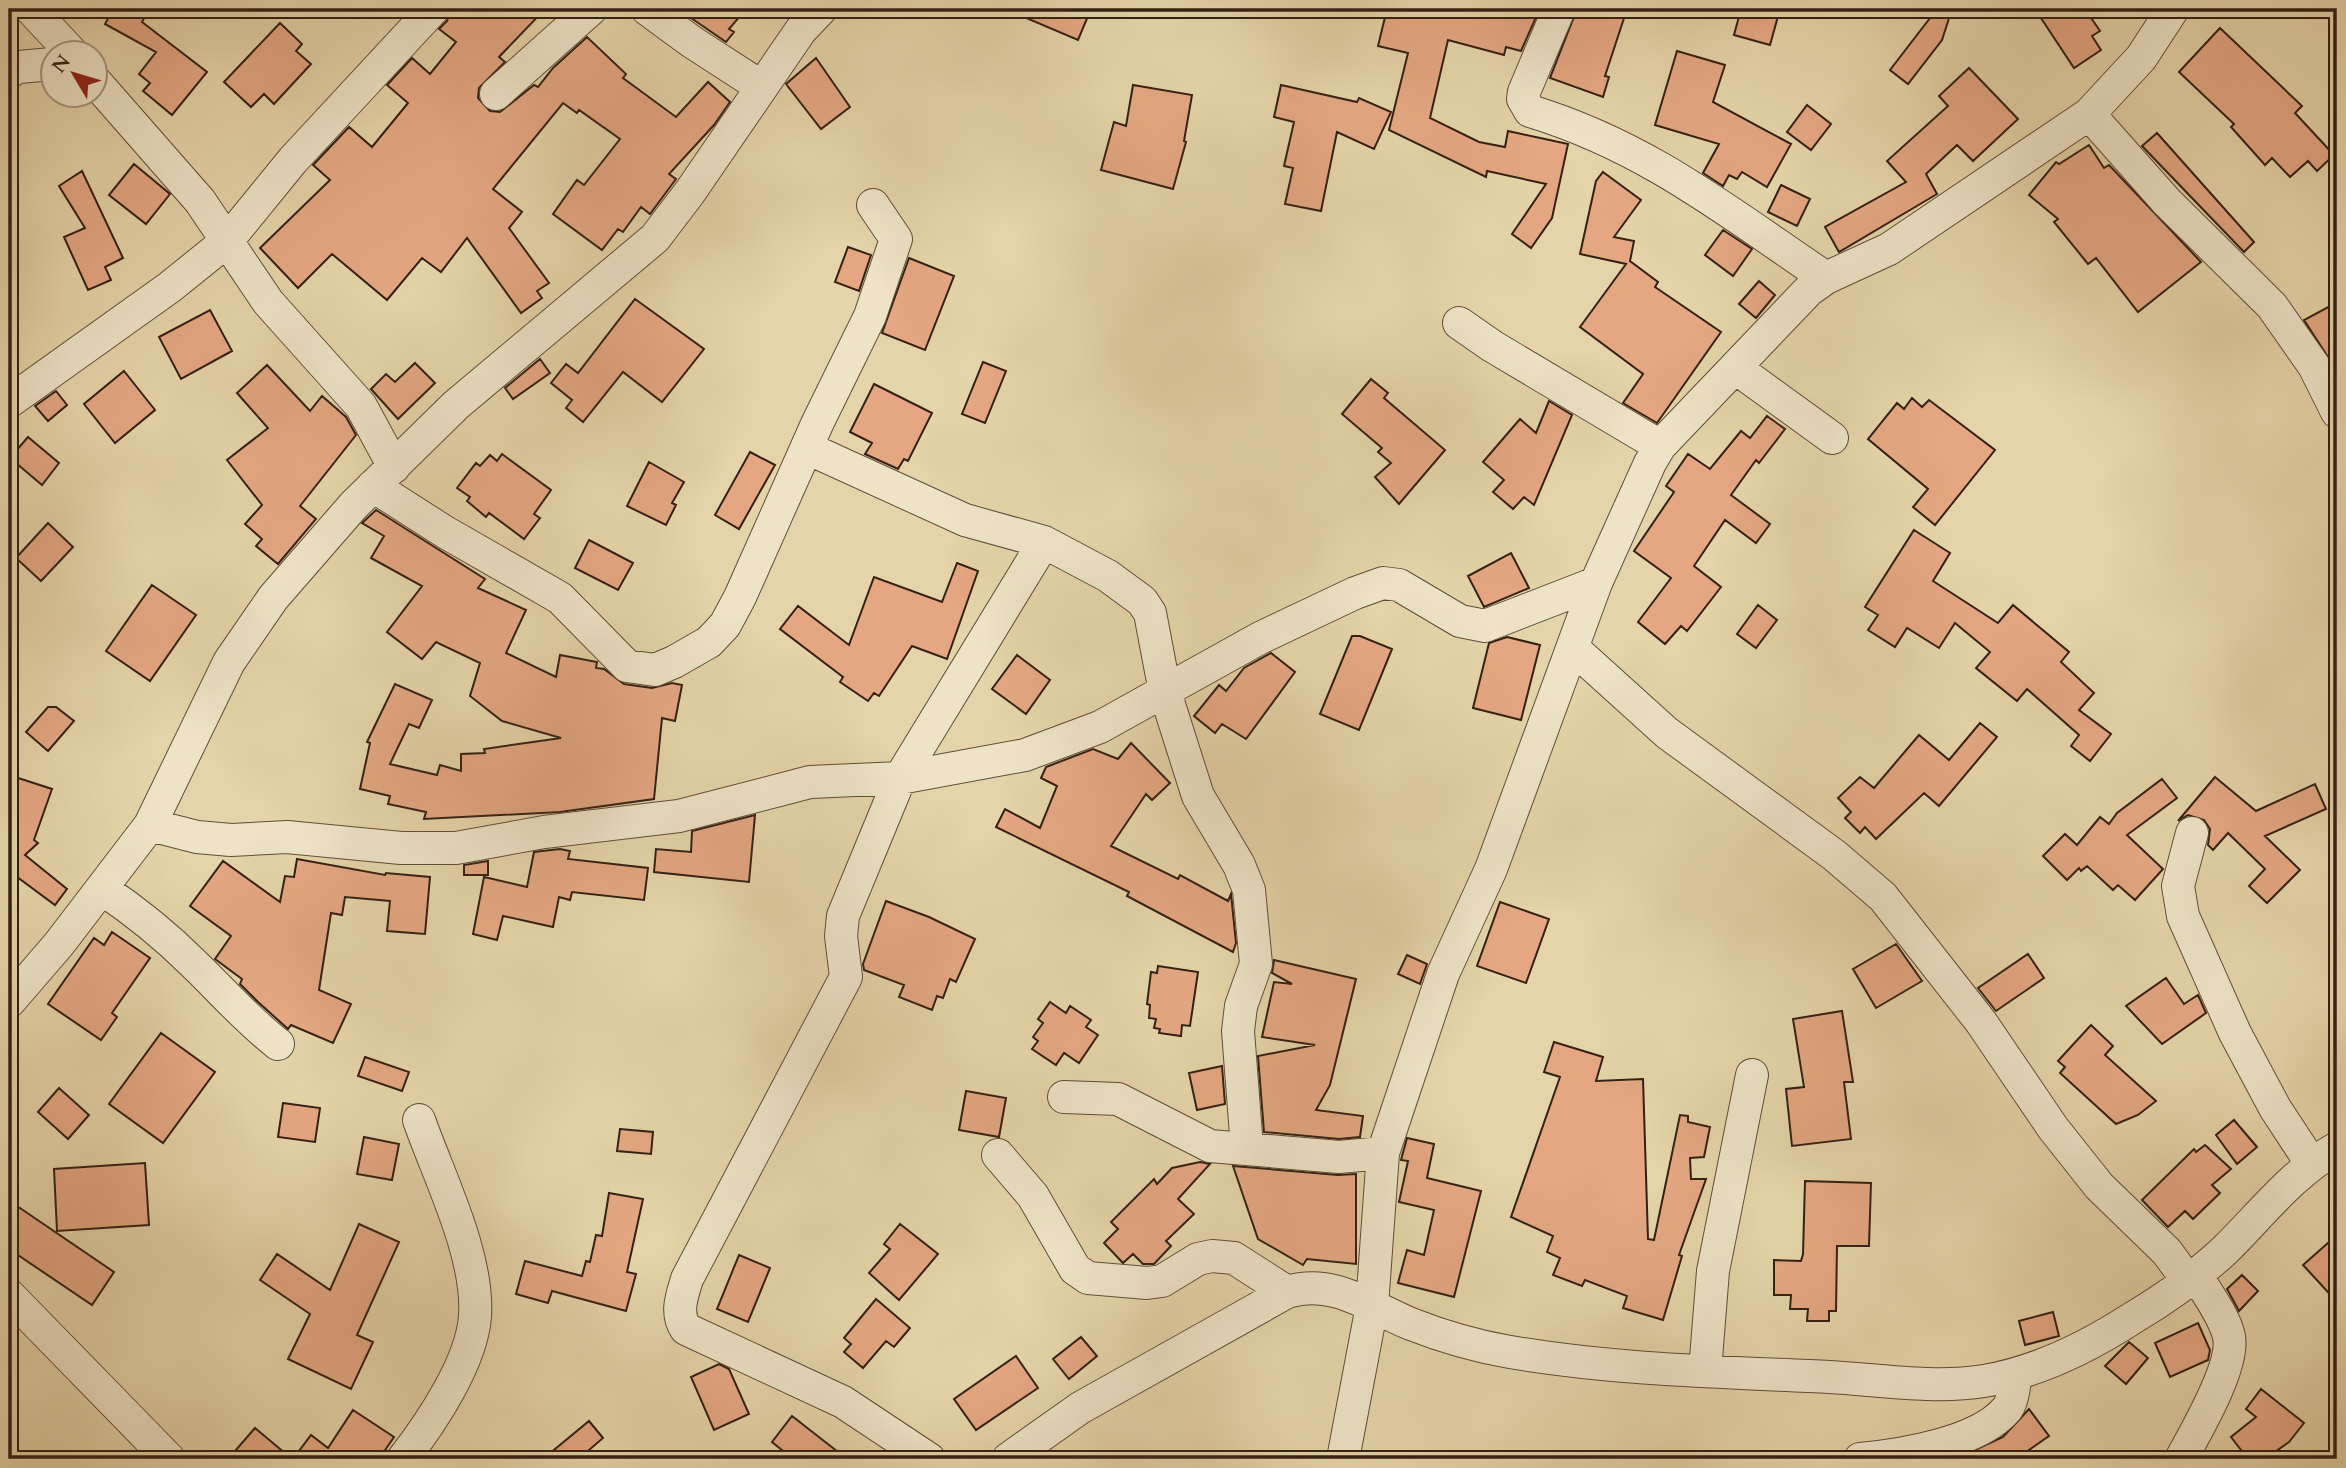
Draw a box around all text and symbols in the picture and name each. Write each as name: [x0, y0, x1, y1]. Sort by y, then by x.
north arrow: [38, 38, 108, 108]
text: N: [46, 49, 77, 79]

